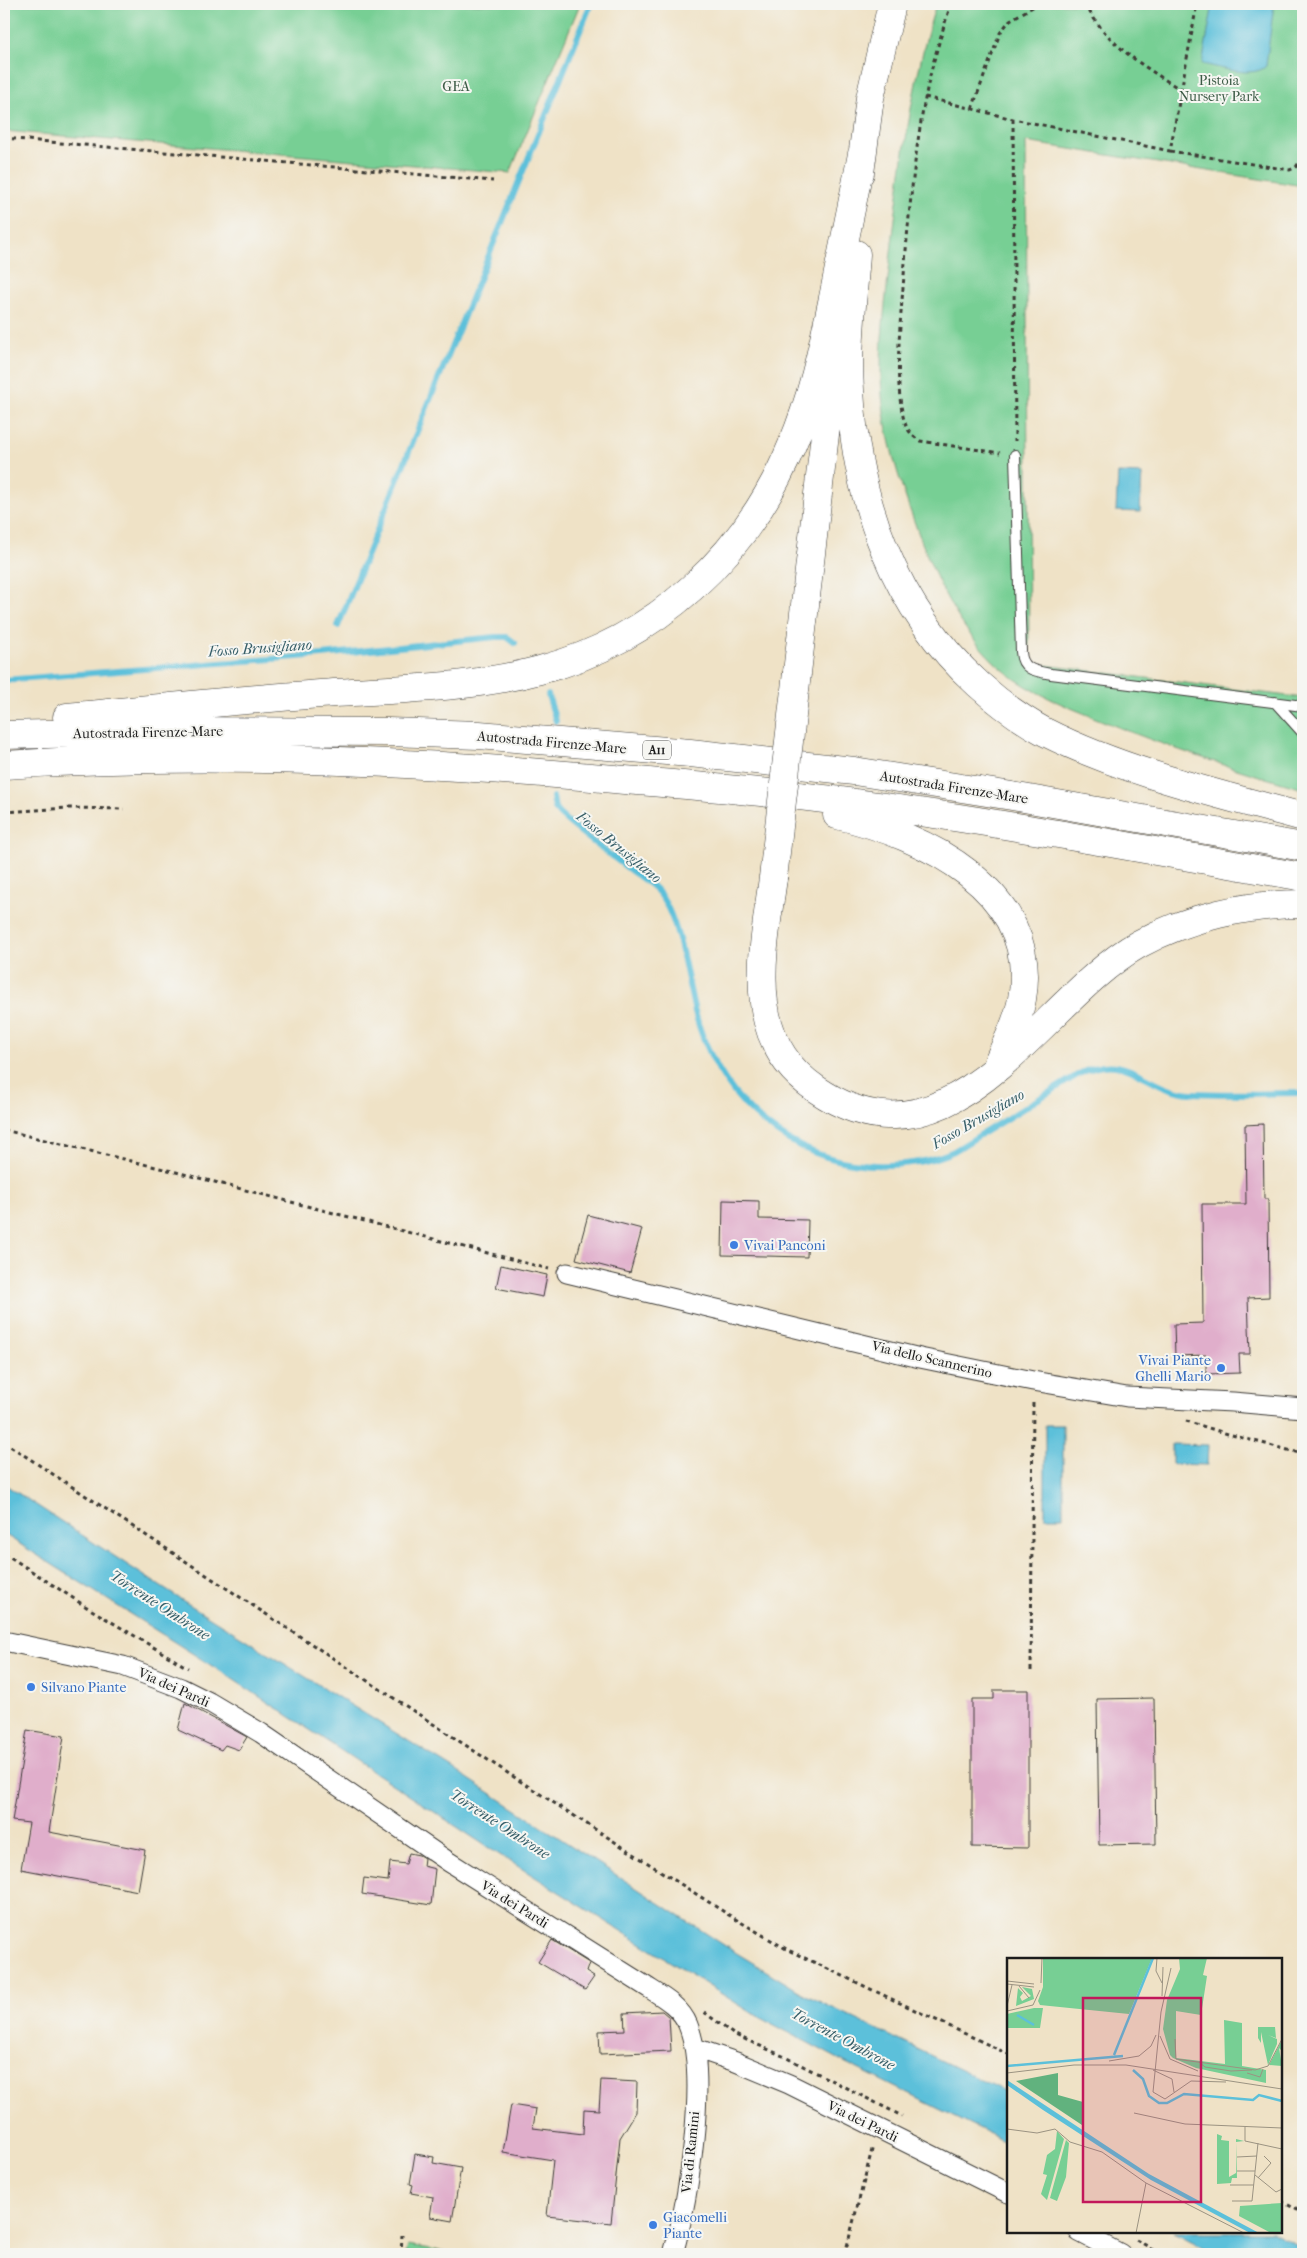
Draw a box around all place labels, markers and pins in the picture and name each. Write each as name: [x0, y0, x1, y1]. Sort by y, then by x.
place label: Vivai Panconi: [743, 1237, 826, 1254]
marker: Vivai Panconi: [728, 1239, 740, 1251]
place label: Vivai Piante Ghelli Mario: [1135, 1352, 1211, 1385]
marker: Vivai Piante Ghelli Mario: [1215, 1362, 1227, 1374]
place label: Silvano Piante: [41, 1679, 127, 1696]
marker: Silvano Piante: [25, 1681, 37, 1693]
place label: Giacomelli Piante: [663, 2209, 727, 2242]
marker: Giacomelli Piante: [647, 2219, 659, 2231]

